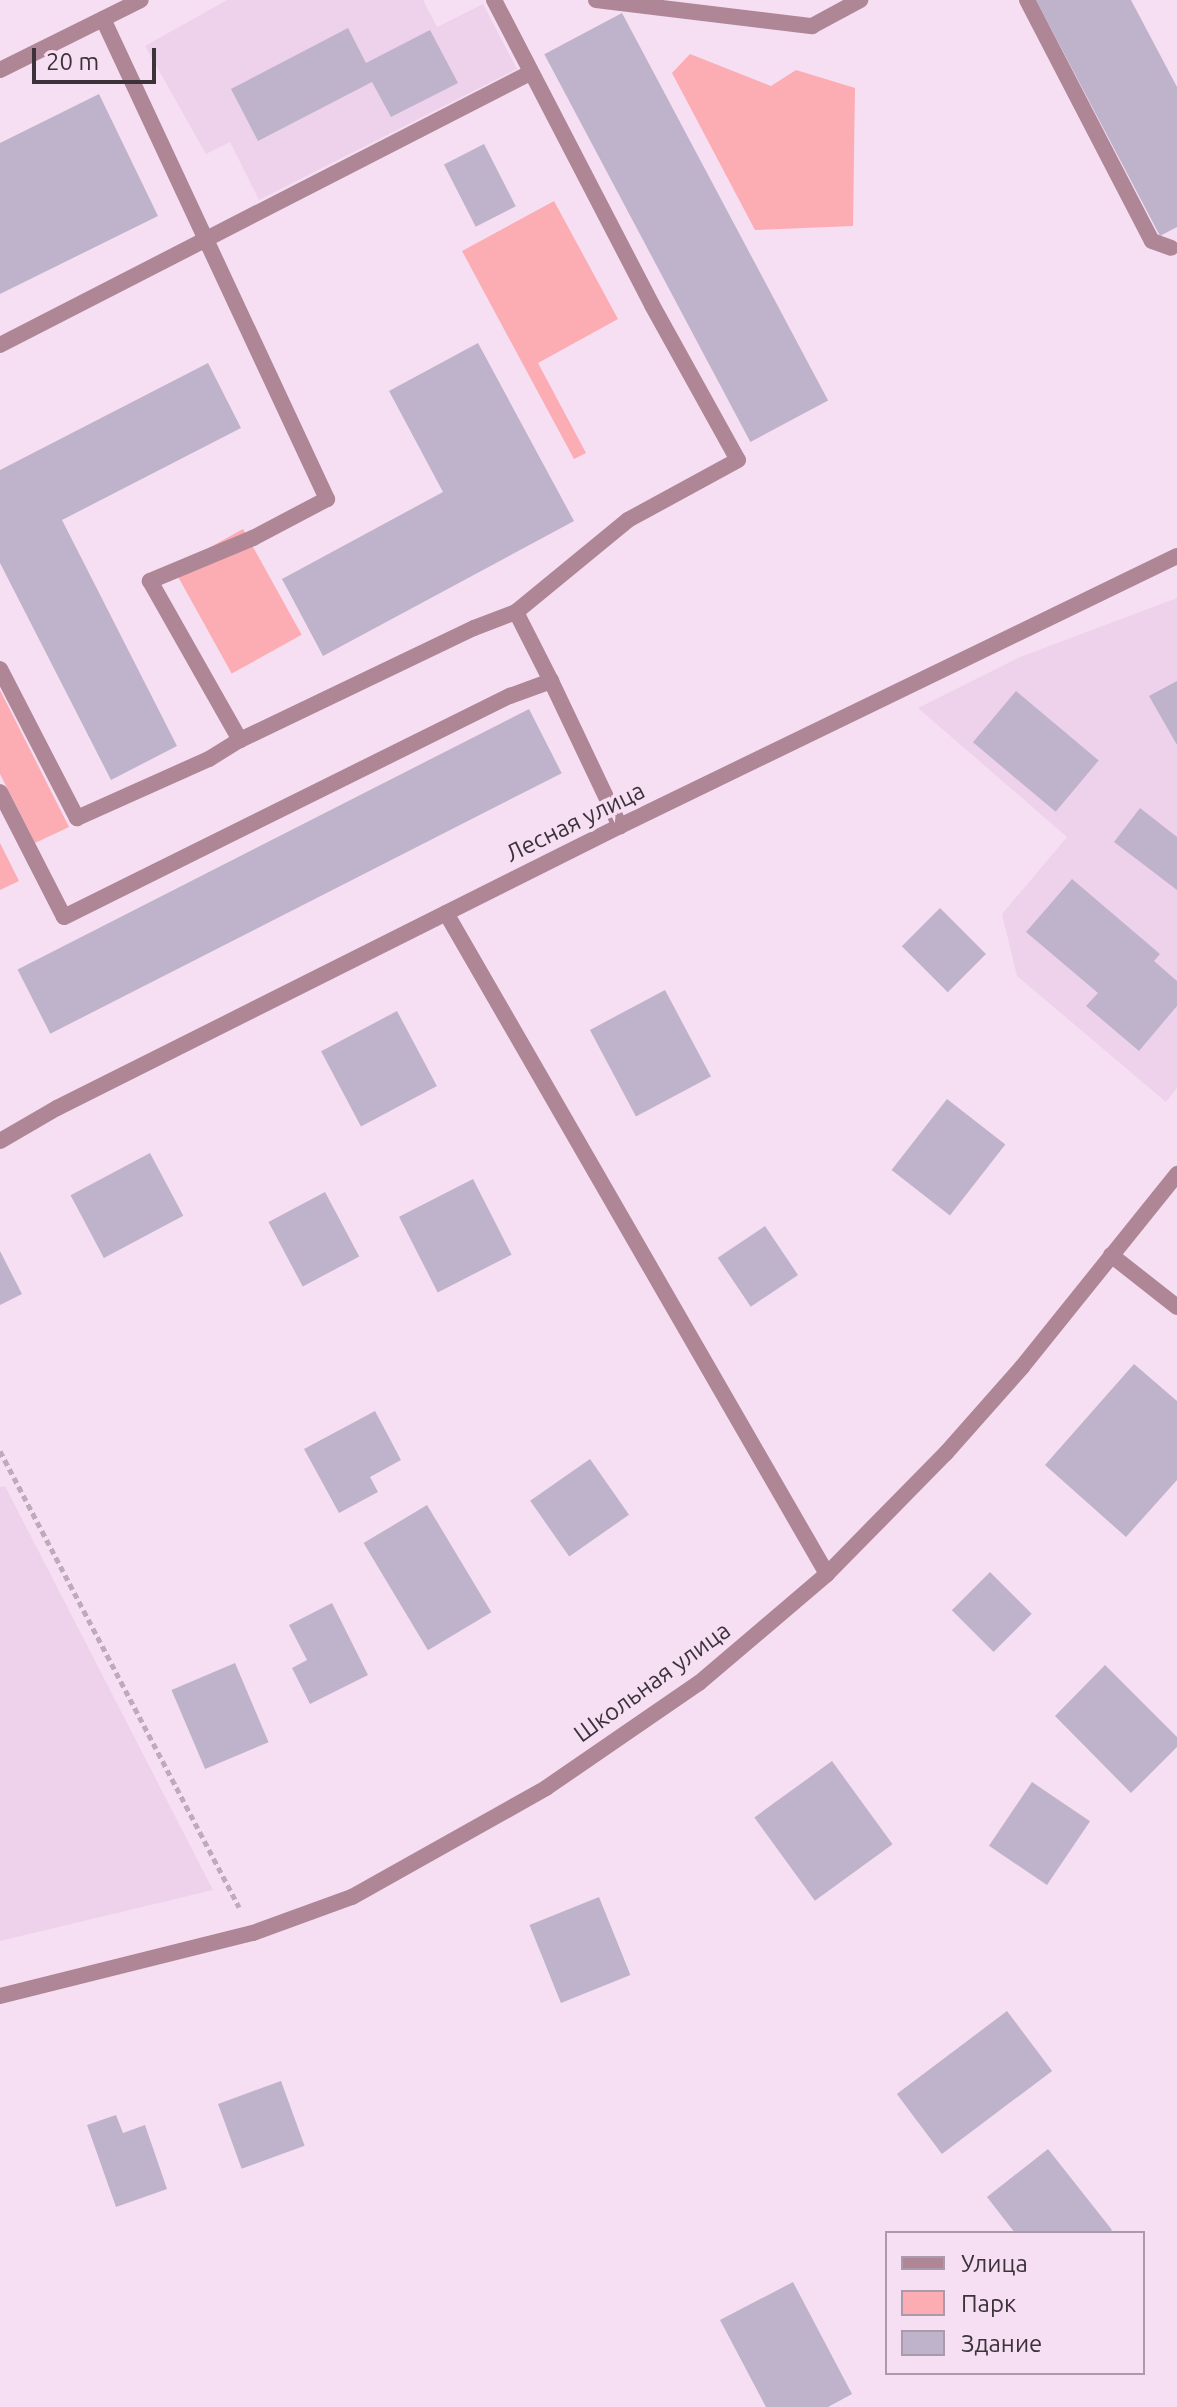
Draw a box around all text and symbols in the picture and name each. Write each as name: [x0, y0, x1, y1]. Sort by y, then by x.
scale bar: [36, 32, 160, 82]
text: 20 m: [46, 48, 99, 75]
street label: Лесная улица: [501, 776, 649, 868]
street label: Школьная улица: [568, 1616, 736, 1748]
legend: [885, 2231, 1145, 2375]
text: Улица: [961, 2250, 1028, 2277]
text: Парк: [961, 2290, 1016, 2317]
text: Здание: [961, 2330, 1042, 2357]

